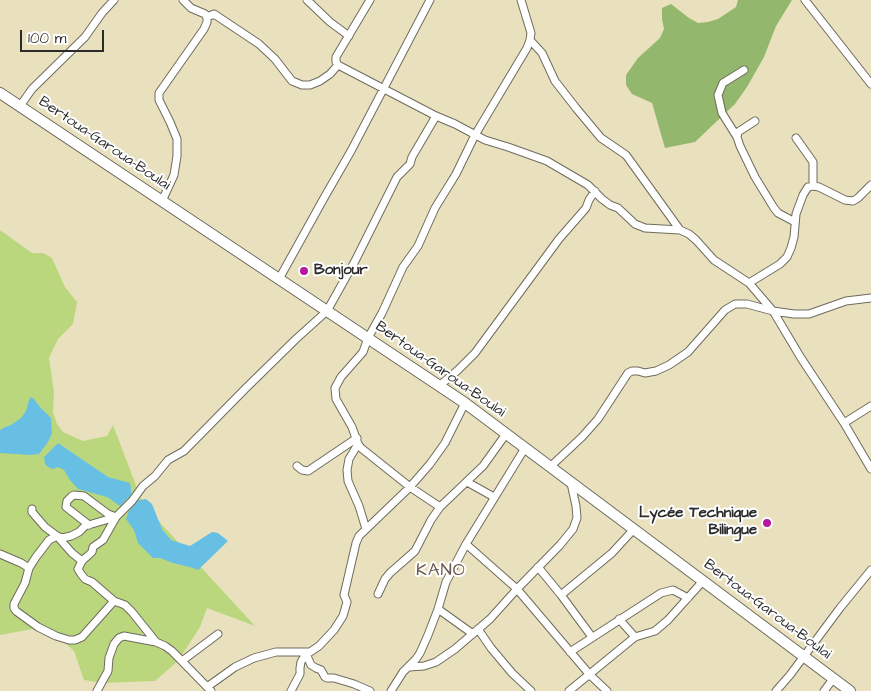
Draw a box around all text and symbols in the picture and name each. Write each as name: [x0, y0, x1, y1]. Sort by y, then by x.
scale bar: [22, 20, 106, 52]
text: 100 m: [28, 28, 67, 49]
street label: Bertoua-Garoua-Boulai: [35, 93, 173, 195]
place label: Bonjour: [314, 262, 368, 280]
marker: Bonjour: [298, 265, 310, 277]
street label: Bertoua-Garoua-Boulai: [371, 318, 509, 422]
place label: Lycée Technique Bilingue: [639, 505, 757, 540]
marker: Lycée Technique Bilingue: [761, 517, 773, 529]
street label: Bertoua-Garoua-Boulai: [700, 556, 834, 664]
district label: KANO: [416, 560, 466, 582]

